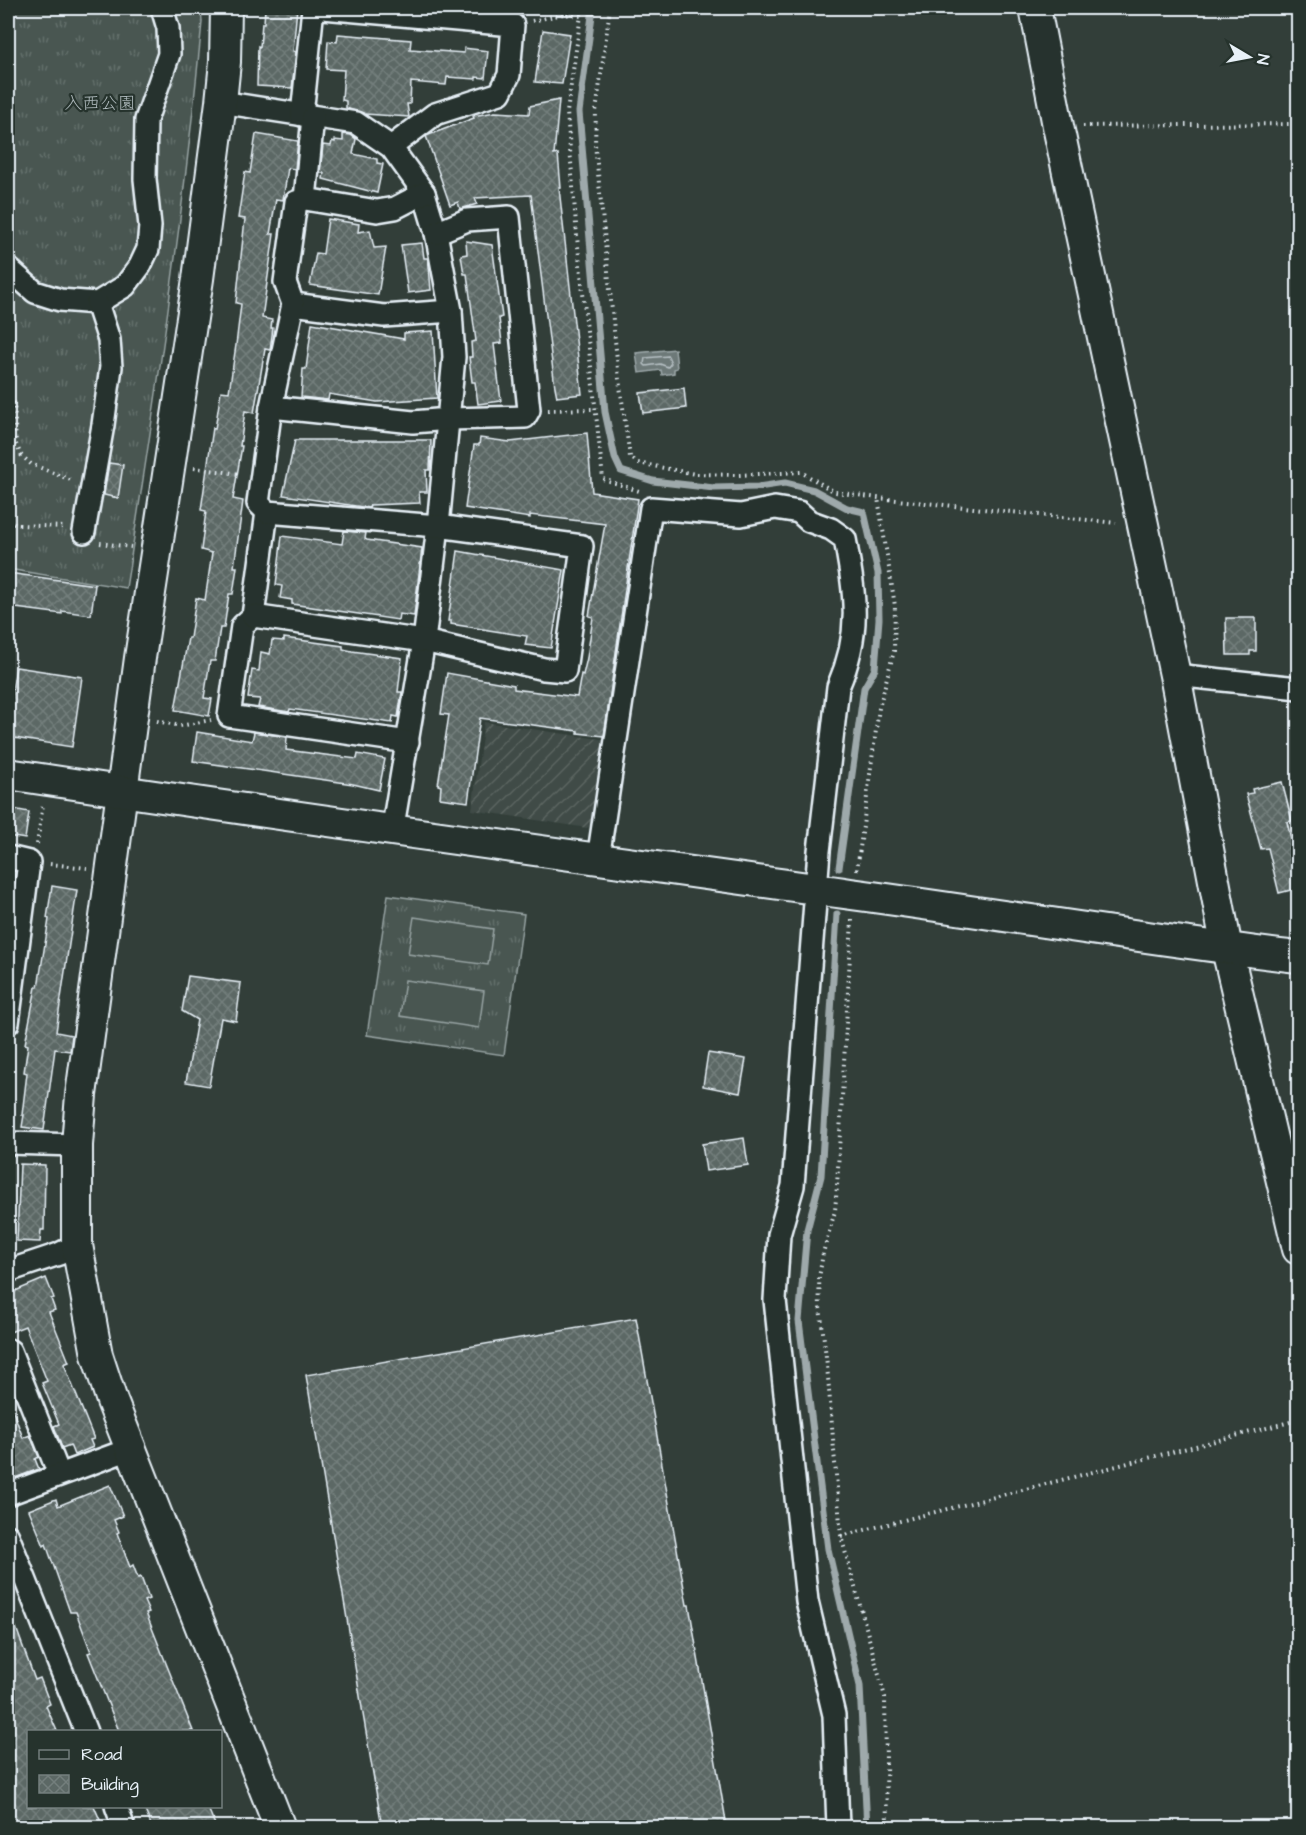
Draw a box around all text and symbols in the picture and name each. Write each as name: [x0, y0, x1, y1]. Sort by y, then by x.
north arrow: [1219, 27, 1279, 87]
text: N: [1251, 53, 1274, 66]
park label: 入西公園: [64, 91, 136, 116]
legend: [27, 1730, 222, 1808]
text: Road: [81, 1742, 122, 1767]
text: Building: [81, 1772, 139, 1798]

